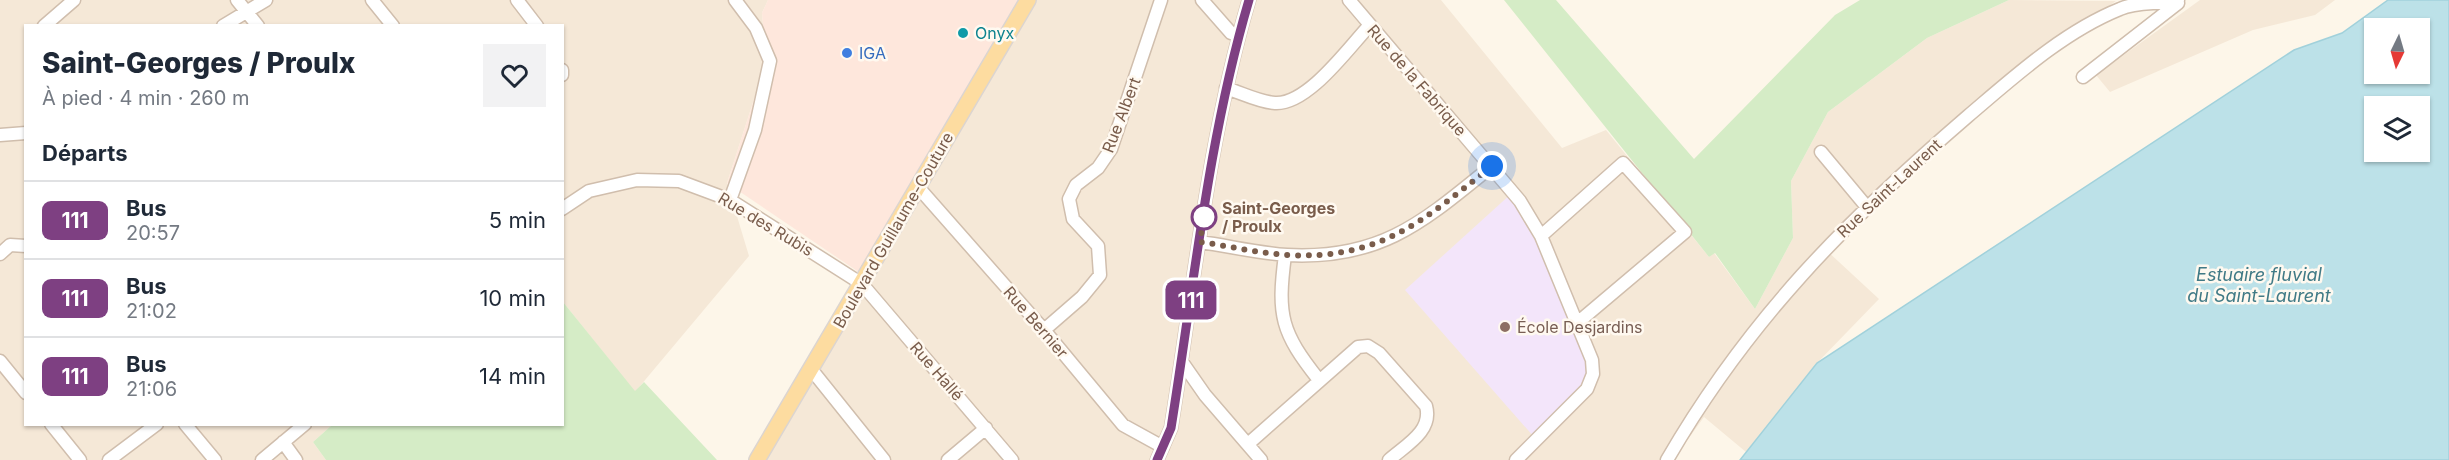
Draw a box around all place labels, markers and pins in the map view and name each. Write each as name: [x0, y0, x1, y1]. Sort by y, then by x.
place label: Onyx: [975, 23, 1014, 43]
marker: Onyx: [956, 26, 970, 40]
place label: IGA: [859, 43, 886, 63]
marker: IGA: [840, 46, 854, 60]
place label: Saint-Georges / Proulx: [1222, 198, 1335, 236]
marker: Saint-Georges / Proulx: [1191, 204, 1217, 230]
place label: École Desjardins: [1517, 317, 1643, 337]
marker: École Desjardins: [1498, 320, 1512, 334]

